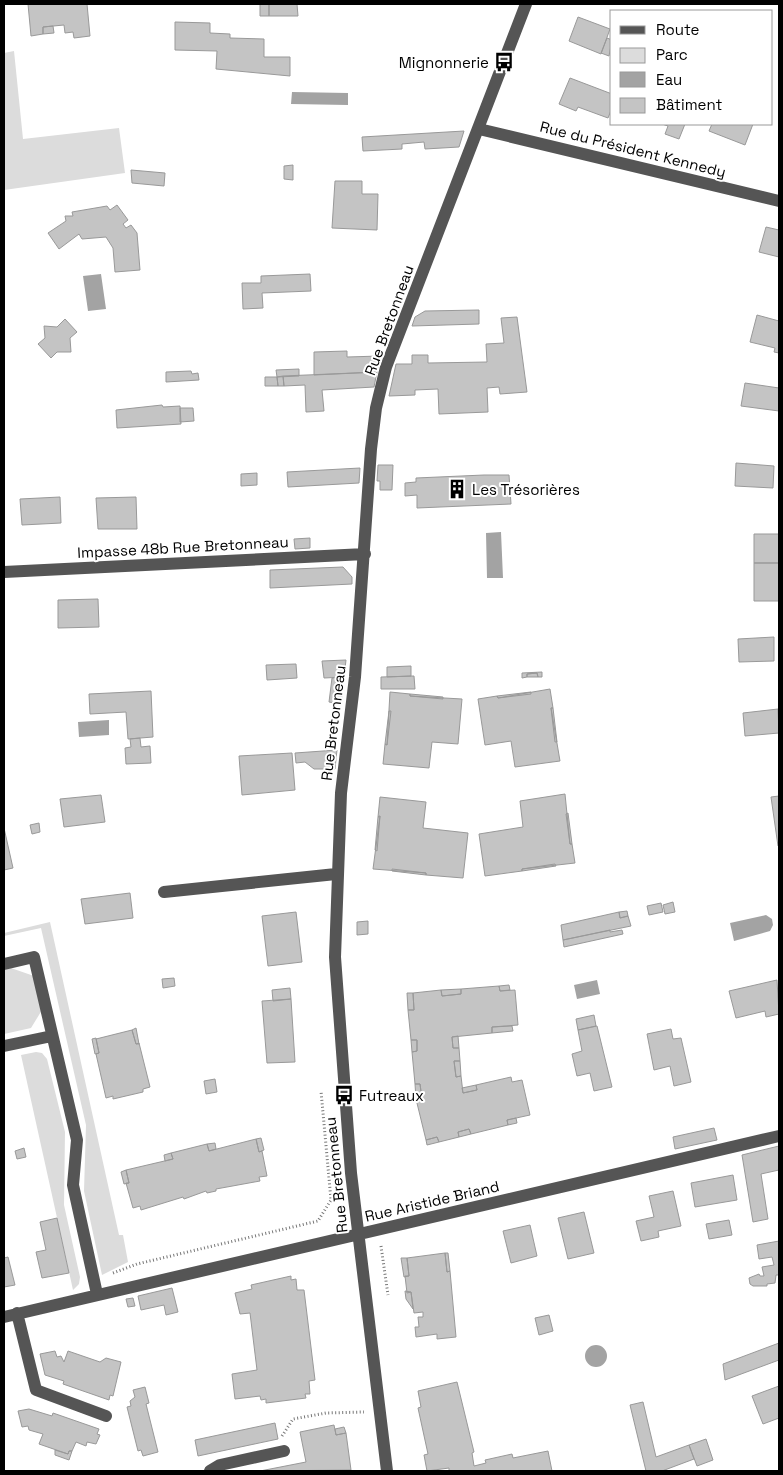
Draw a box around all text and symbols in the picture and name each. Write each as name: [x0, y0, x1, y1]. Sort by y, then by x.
legend: [610, 10, 773, 125]
text: Route: [656, 20, 700, 39]
text: Parc: [656, 45, 688, 64]
bus stop icon: Mignonnerie: [493, 51, 515, 73]
place label: Mignonnerie: [399, 53, 489, 72]
text: Eau: [656, 70, 682, 89]
text: Bâtiment: [656, 95, 722, 114]
street label: Rue du Président Kennedy: [538, 117, 728, 181]
street label: Rue Bretonneau: [360, 262, 418, 378]
building icon: Les Trésorières: [446, 478, 468, 500]
place label: Les Trésorières: [472, 480, 580, 499]
street label: Impasse 48b Rue Bretonneau: [77, 532, 289, 562]
street label: Rue Bretonneau: [316, 664, 350, 782]
bus stop icon: Futreaux: [333, 1084, 355, 1106]
place label: Futreaux: [359, 1086, 424, 1105]
street label: Rue Bretonneau: [320, 1116, 352, 1234]
street label: Rue Aristide Briand: [363, 1176, 501, 1226]

